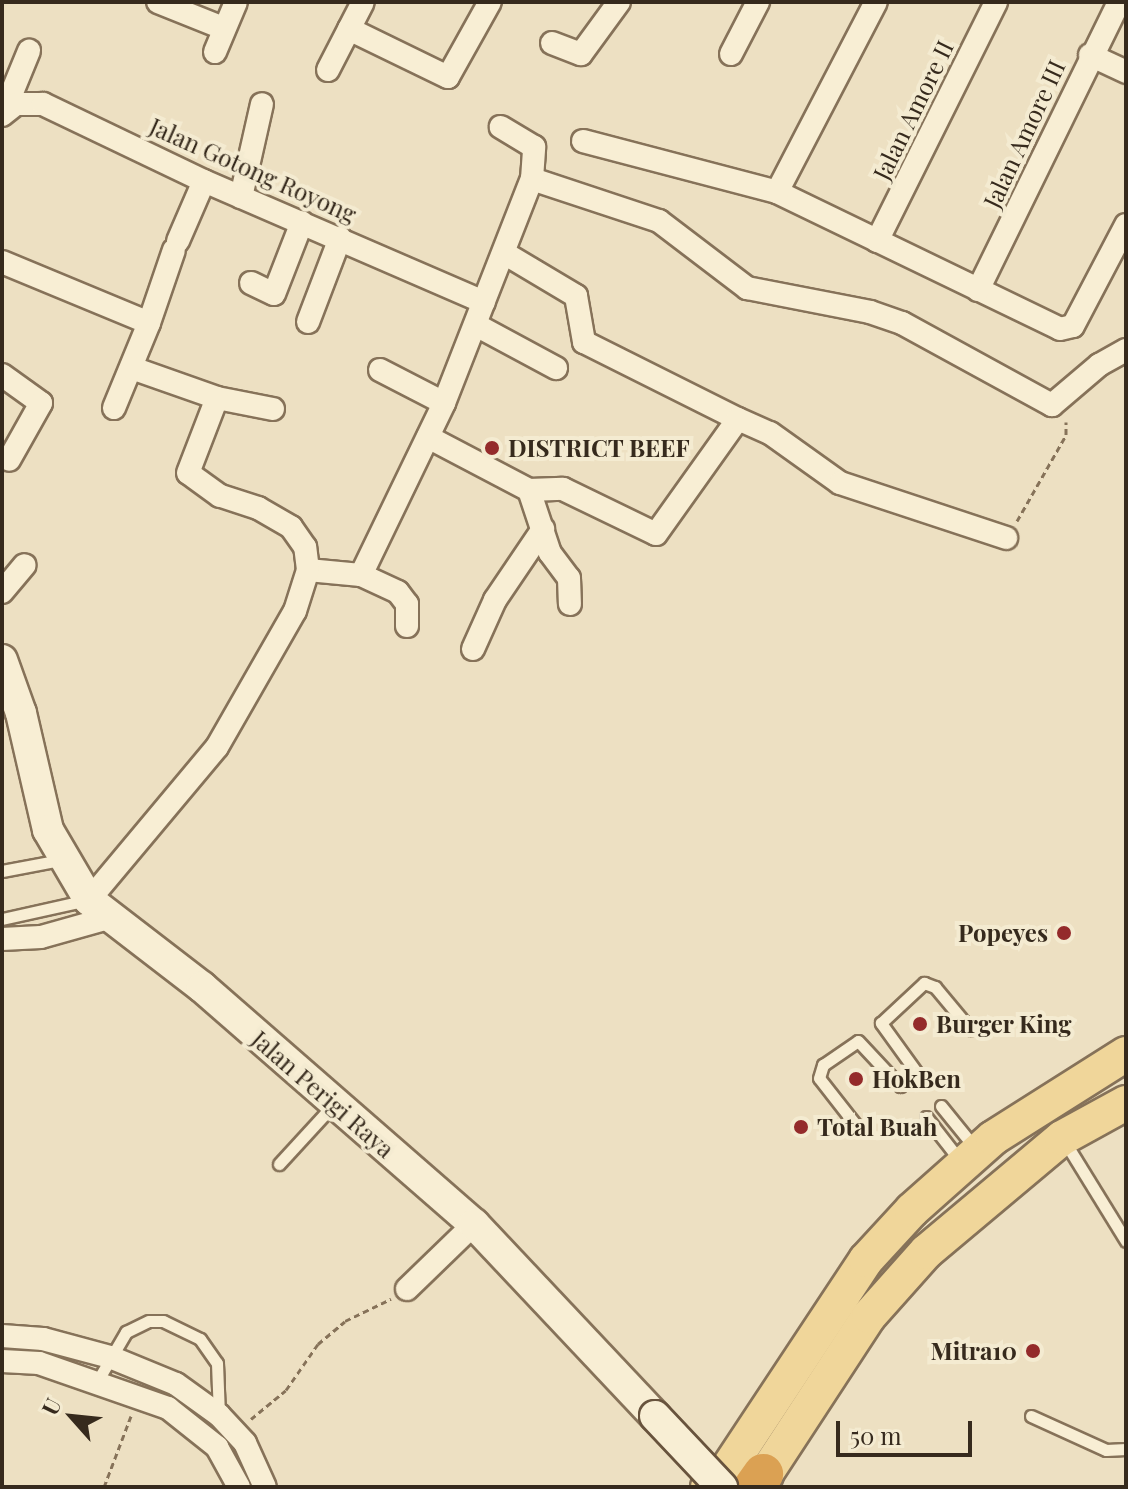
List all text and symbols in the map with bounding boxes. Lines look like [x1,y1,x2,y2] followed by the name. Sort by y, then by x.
[867,35,959,185] street label: Jalan Amore II
[977,55,1071,213] street label: Jalan Amore III
[145,111,361,229] street label: Jalan Gotong Royong
[508,434,690,462] place label: DISTRICT BEEF
[483,439,501,457] marker: DISTRICT BEEF
[958,919,1048,947] place label: Popeyes
[1055,924,1073,942] marker: Popeyes
[936,1010,1072,1038] place label: Burger King
[911,1015,929,1033] marker: Burger King
[246,1024,400,1164] street label: Jalan Perigi Raya
[872,1065,961,1093] place label: HokBen
[847,1070,865,1088] marker: HokBen
[817,1113,937,1141] place label: Total Buah
[792,1118,810,1136] marker: Total Buah
[930,1337,1017,1365] place label: Mitra10
[1024,1342,1042,1360] marker: Mitra10
[32,1377,112,1457] north arrow
[34,1393,67,1420] text: U
[840,1405,976,1455] scale bar
[850,1419,902,1451] text: 50 m

